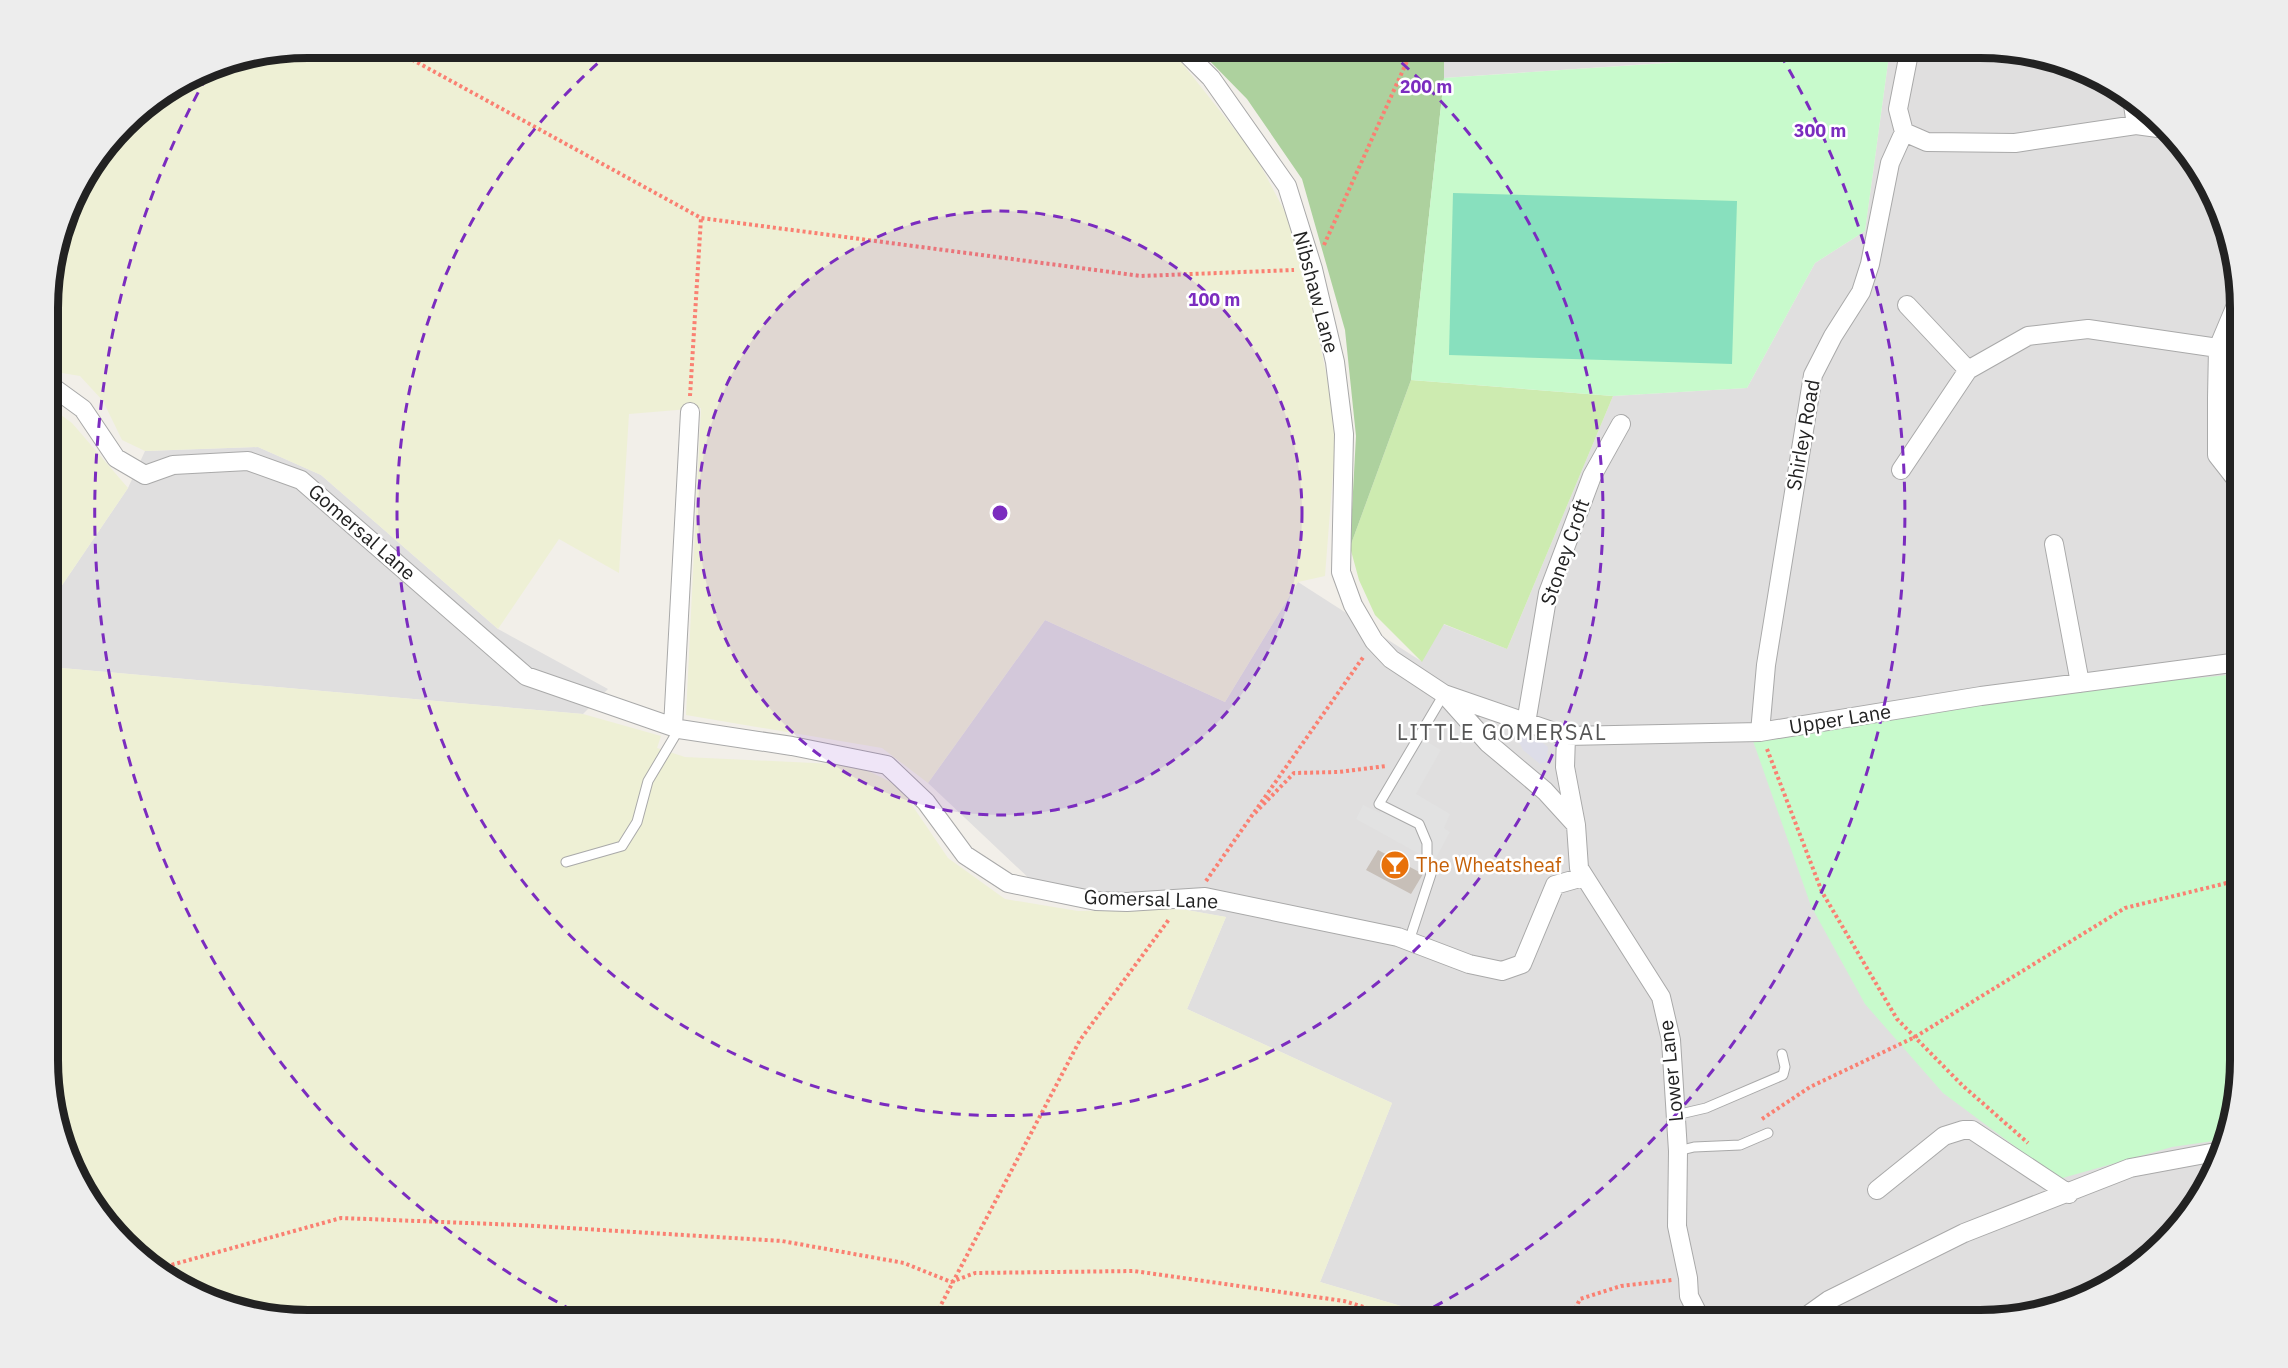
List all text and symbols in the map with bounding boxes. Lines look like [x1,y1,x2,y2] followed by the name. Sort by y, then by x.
[1400,75,1452,98] text: 200 m
[1794,119,1846,142] text: 300 m
[1287,228,1346,356] street label: Nibshaw Lane
[1188,288,1240,311] text: 100 m
[1779,377,1826,493] street label: Shirley Road
[303,477,422,586] street label: Gomersal Lane
[1534,495,1595,609] street label: Stoney Croft
[990,503,1010,523] centre of rings
[1787,697,1893,740] street label: Upper Lane
[1397,717,1607,746] district label: LITTLE GOMERSAL
[1379,849,1411,881] bar icon: The Wheatsheaf
[1416,851,1562,878] place label: The Wheatsheaf
[1083,883,1219,914] street label: Gomersal Lane
[1652,1019,1689,1123] street label: Lower Lane

